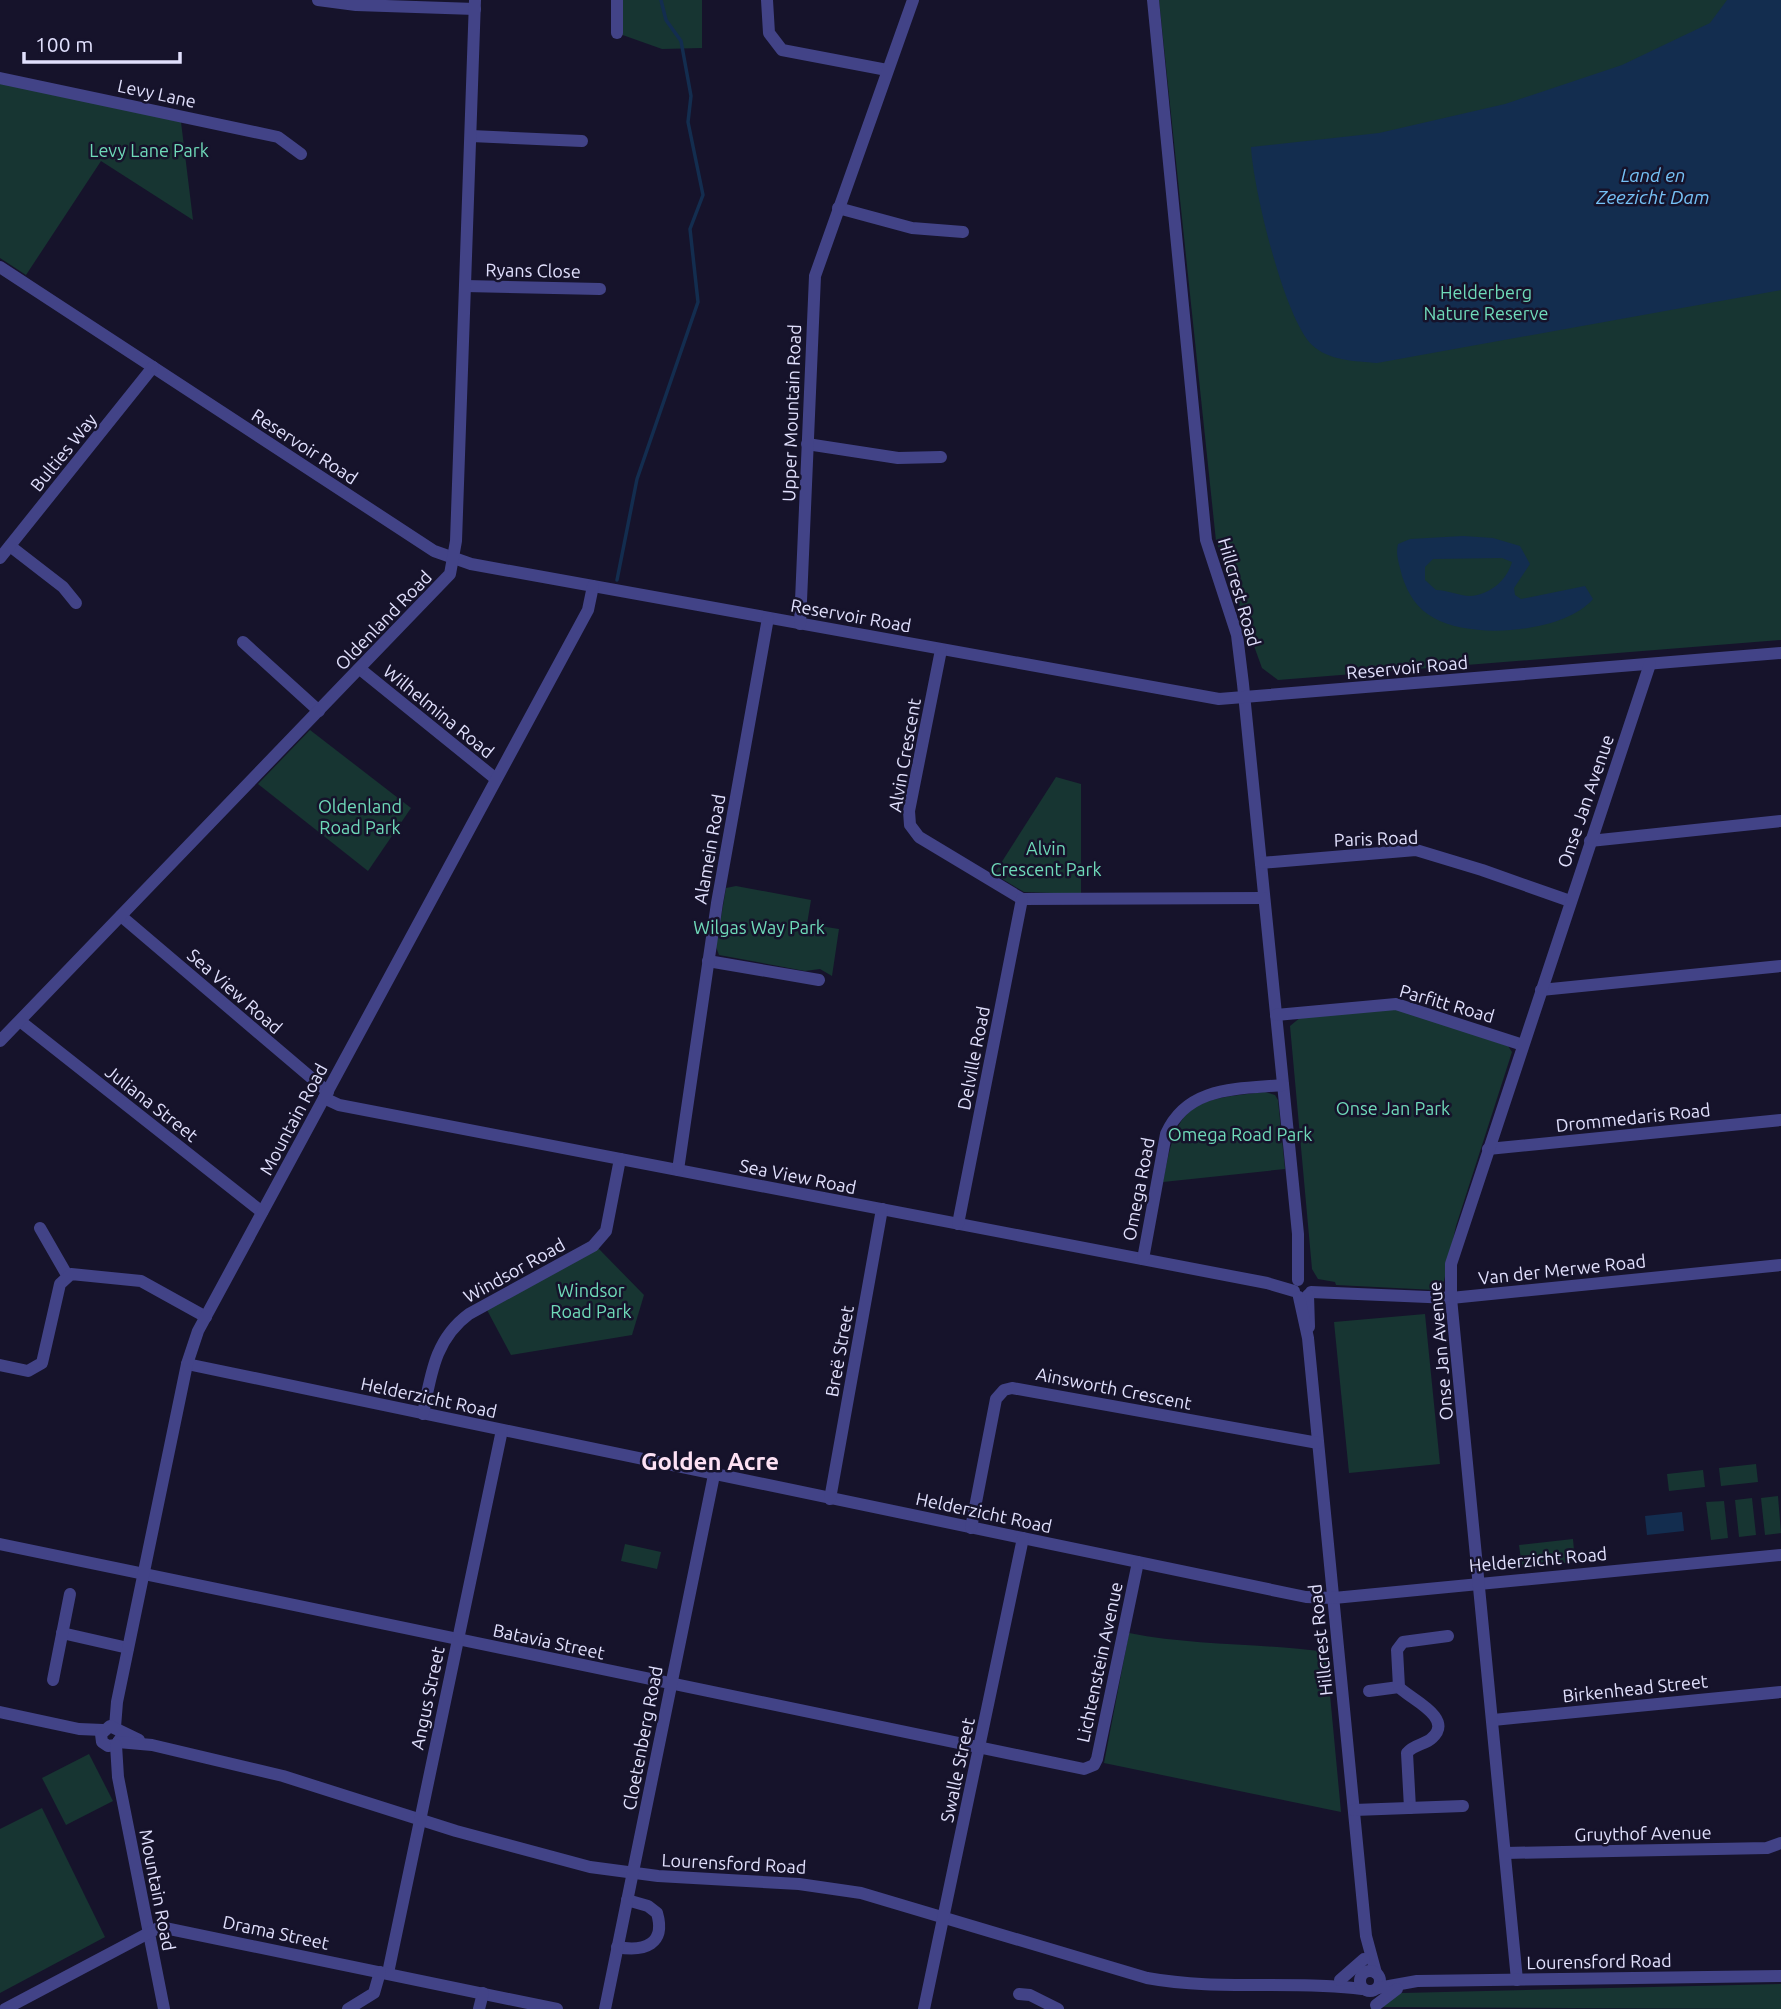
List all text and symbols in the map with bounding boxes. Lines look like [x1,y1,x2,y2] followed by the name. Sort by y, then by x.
[24,21,180,65] scale bar
[35,32,93,56] text: 100 m
[116,75,198,111] street label: Levy Lane
[89,140,209,160] park label: Levy Lane Park
[1595,164,1710,208] water label: Land en Zeezicht Dam
[485,259,581,281] street label: Ryans Close
[1423,282,1549,323] park label: Helderberg Nature Reserve
[778,324,804,502] street label: Upper Mountain Road
[248,404,362,488] street label: Reservoir Road
[26,409,101,495] street label: Bulties Way
[1215,535,1265,649] street label: Hillcrest Road
[331,566,435,674] street label: Oldenland Road
[789,595,913,635] street label: Reservoir Road
[1345,652,1469,682] street label: Reservoir Road
[380,660,498,762] street label: Wilhelmina Road
[884,697,924,813] street label: Alvin Crescent
[1553,732,1617,870] street label: Onse Jan Avenue
[689,792,729,906] street label: Alamein Road
[318,796,402,837] park label: Oldenland Road Park
[1333,827,1419,849] street label: Paris Road
[990,838,1102,879] park label: Alvin Crescent Park
[693,917,825,937] park label: Wilgas Way Park
[184,945,286,1037] street label: Sea View Road
[1397,980,1497,1026] street label: Parfitt Road
[953,1004,993,1112] street label: Delville Road
[255,1060,331,1178] street label: Mountain Road
[102,1061,202,1145] street label: Juliana Street
[1336,1098,1450,1118] park label: Onse Jan Park
[1555,1099,1711,1135] street label: Drommedaris Road
[1168,1124,1312,1144] park label: Omega Road Park
[1118,1136,1158,1242] street label: Omega Road
[738,1155,858,1197] street label: Sea View Road
[460,1234,568,1306] street label: Windsor Road
[1477,1250,1647,1288] street label: Van der Merwe Road
[550,1280,632,1321] park label: Windsor Road Park
[1424,1281,1456,1421] street label: Onse Jan Avenue
[821,1304,857,1398] street label: Breë Street
[1034,1363,1194,1413] street label: Ainsworth Crescent
[359,1373,499,1421] street label: Helderzicht Road
[641,1448,779,1475] district label: Golden Acre
[914,1488,1054,1536] street label: Helderzicht Road
[1468,1543,1608,1575] street label: Helderzicht Road
[1072,1580,1126,1744] street label: Lichtenstein Avenue
[1304,1583,1336,1697] street label: Hillcrest Road
[491,1619,607,1663] street label: Batavia Street
[406,1645,448,1751] street label: Angus Street
[618,1664,666,1812] street label: Cloetenberg Road
[1561,1670,1709,1706] street label: Birkenhead Street
[936,1716,978,1824] street label: Swalle Street
[1574,1822,1712,1844] street label: Gruythof Avenue
[136,1828,180,1952] street label: Mountain Road
[661,1849,807,1877] street label: Lourensford Road
[221,1911,331,1953] street label: Drama Street
[1526,1950,1672,1972] street label: Lourensford Road

